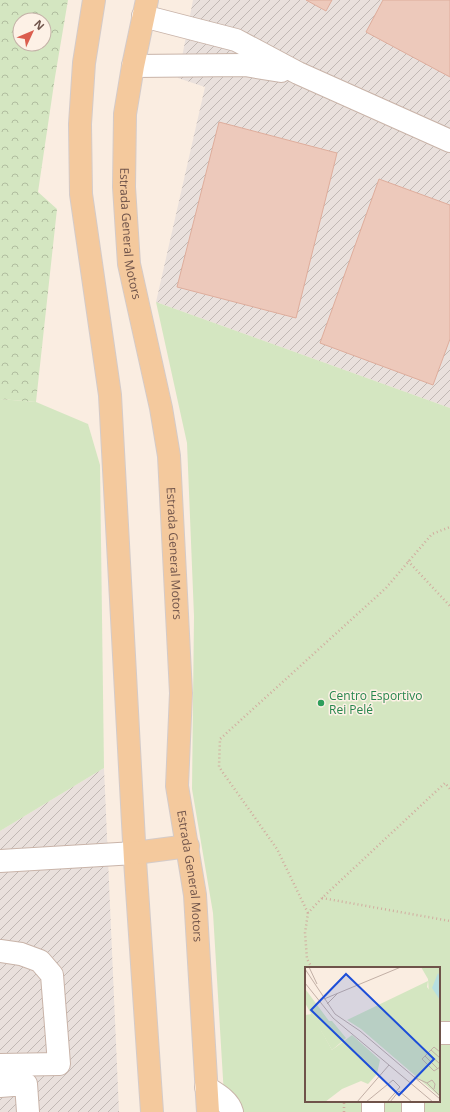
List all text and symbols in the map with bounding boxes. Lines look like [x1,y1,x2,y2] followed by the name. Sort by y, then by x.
[12,12,52,52] north arrow
[31,16,48,33] text: N
[116,167,146,301] street label: Estrada General Motors
[163,487,186,620] street label: Estrada General Motors
[329,687,423,718] place label: Centro Esportivo Rei Pelé
[316,698,326,708] marker: Centro Esportivo Rei Pelé
[173,809,207,943] street label: Estrada General Motors
[305,967,440,1102] inset map

